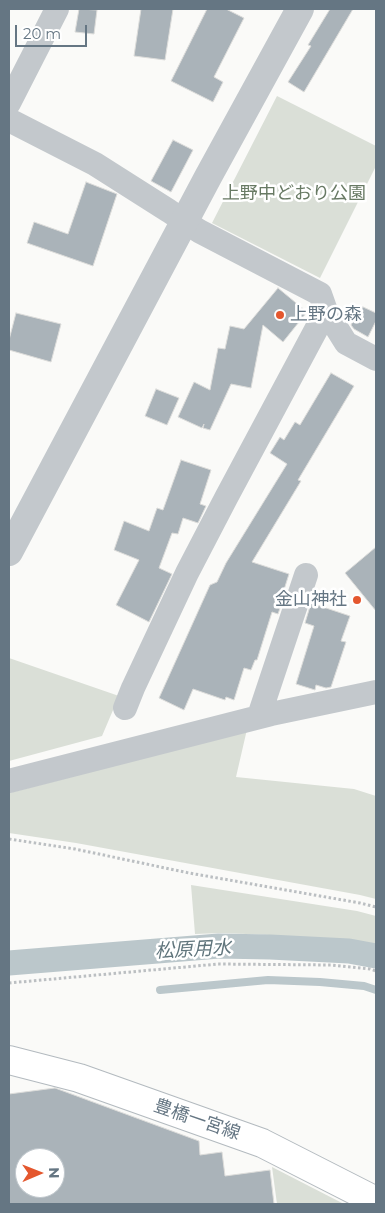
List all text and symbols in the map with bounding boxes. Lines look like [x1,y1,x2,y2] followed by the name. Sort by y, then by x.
[18,15,90,47] scale bar
[23,24,61,43] text: 20 m
[222,183,366,205] park label: 上野中どおり公園
[290,304,362,326] place label: 上野の森
[274,309,286,321] marker: 上野の森
[275,589,347,611] place label: 金山神社
[351,594,363,606] marker: 金山神社
[154,937,232,963] water label: 松原用水
[151,1095,243,1145] street label: 豊橋一宮線
[15,1148,65,1198] north arrow
[45,1167,63,1179] text: N

